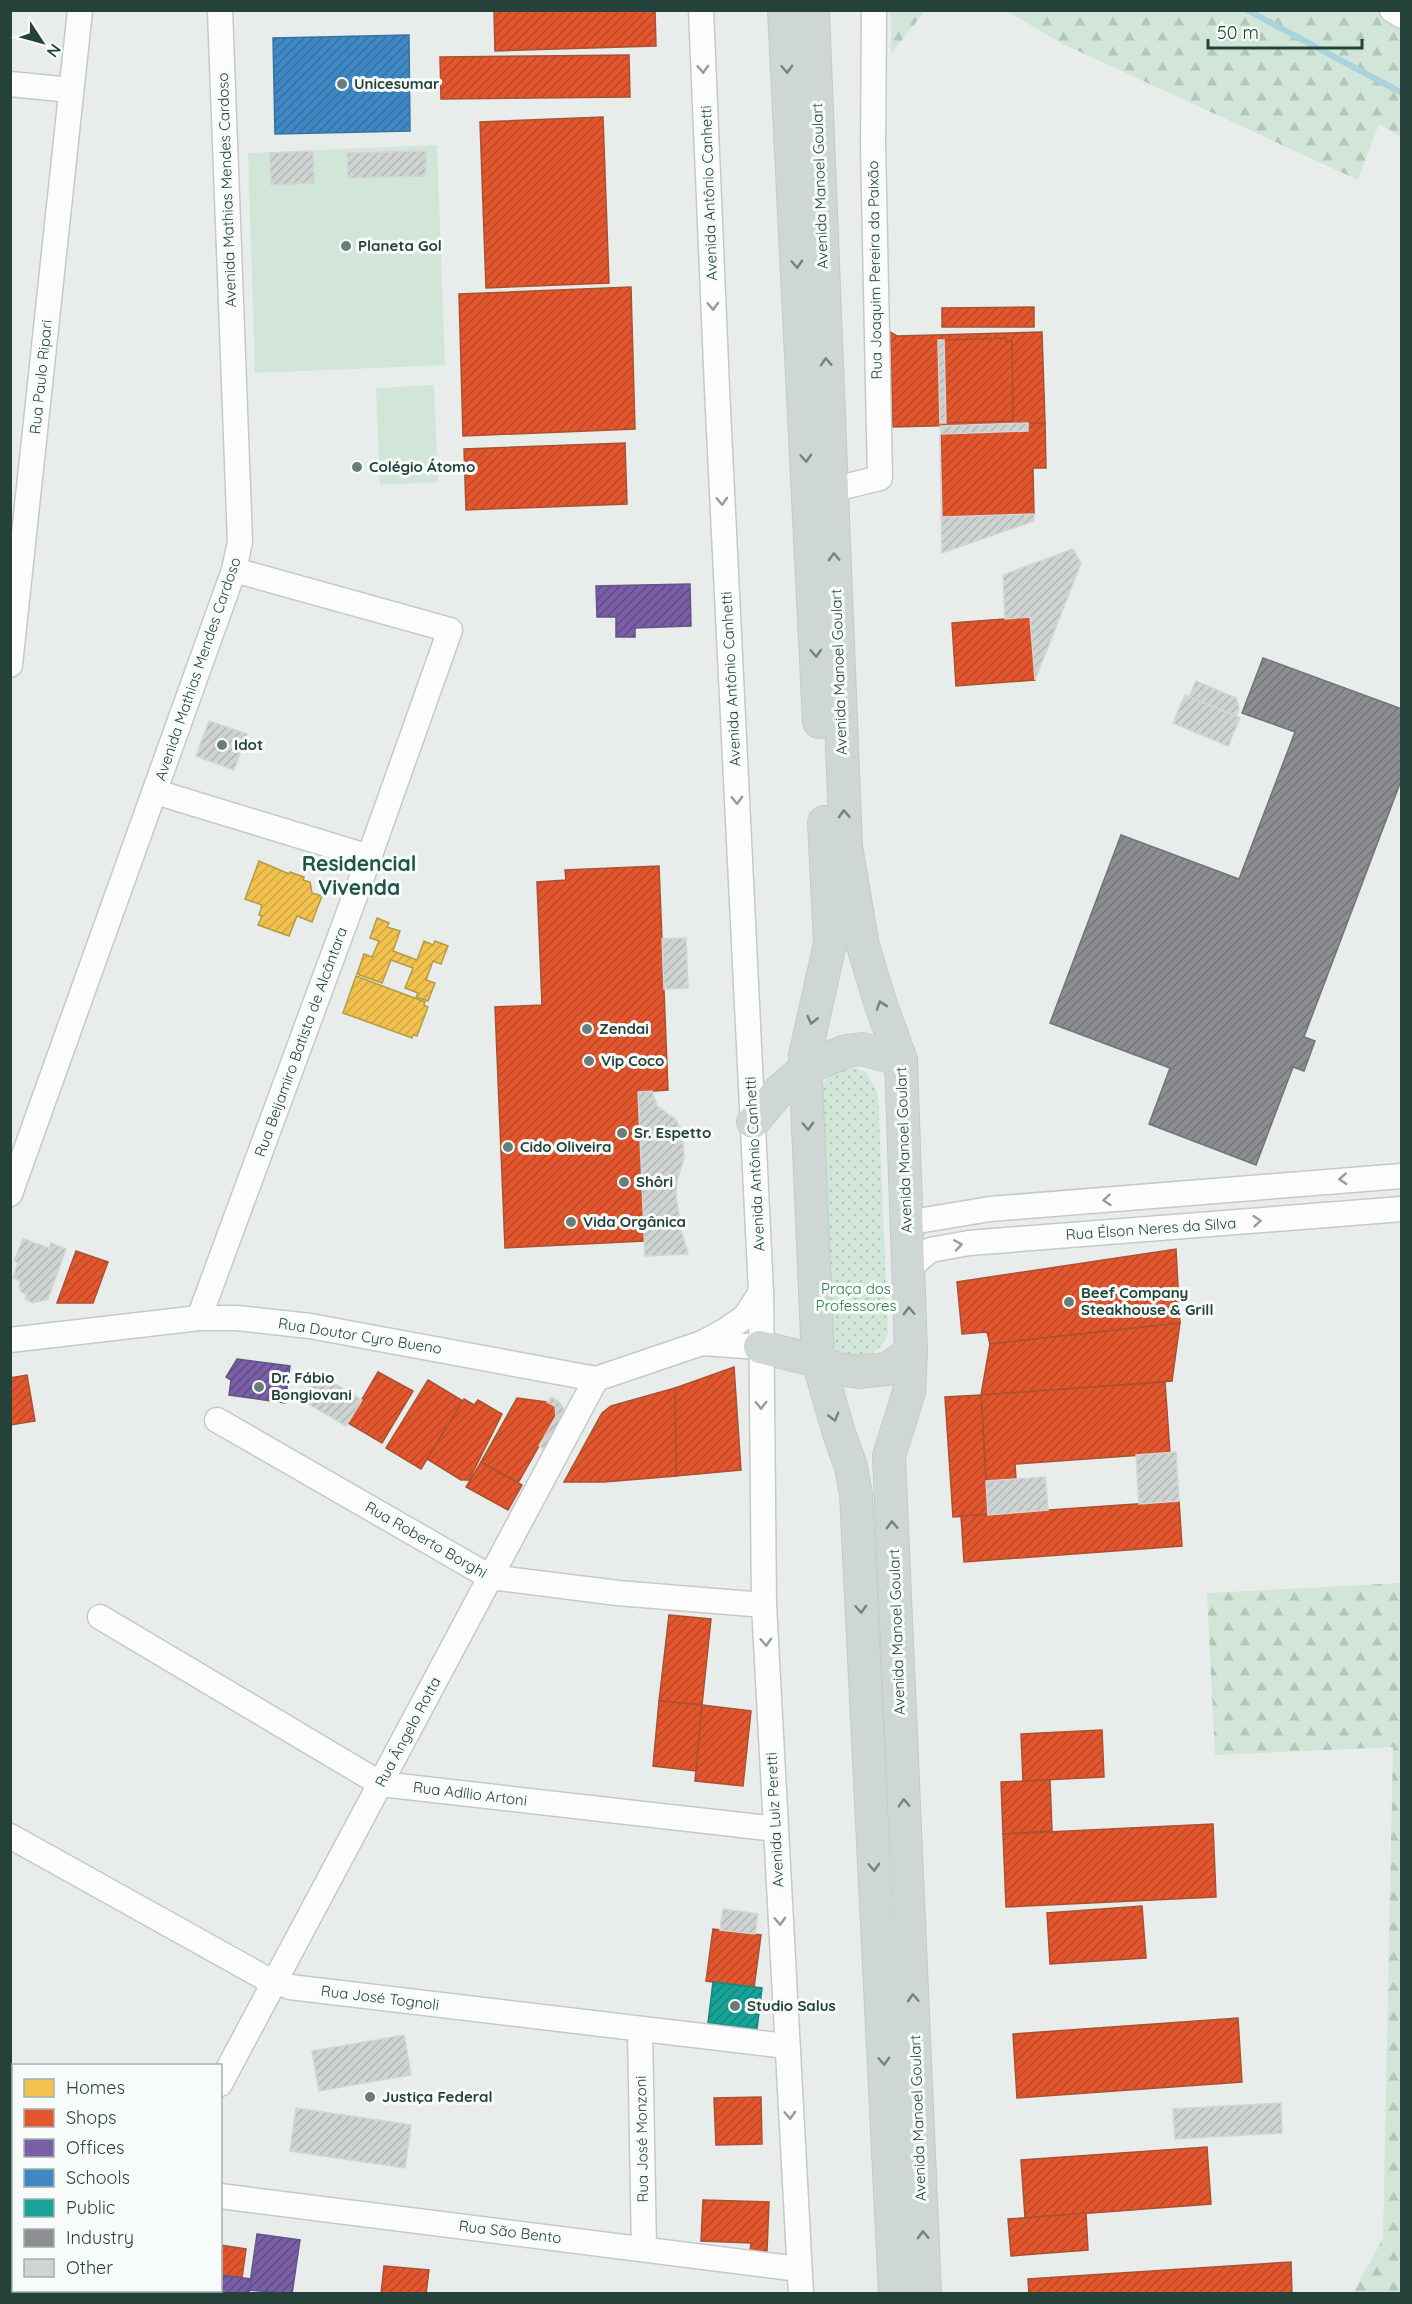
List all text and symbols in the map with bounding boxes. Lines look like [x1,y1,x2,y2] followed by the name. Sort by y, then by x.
[12,12,72,72] north arrow
[1208,12,1362,50] scale bar
[1217,21,1259,44] text: 50 m
[43,40,66,61] text: N
[697,64,710,73] one-way arrow
[780,64,793,73] one-way arrow
[213,72,240,308] street label: Avenida Mathias Mendes Cardoso
[354,74,440,93] place label: Unicesumar
[335,77,349,91] marker: Unicesumar
[807,103,832,270] street label: Avenida Manoel Goulart
[696,105,721,281] street label: Avenida Antônio Canhetti
[863,160,886,380] street label: Rua Joaquim Pereira da Paixão
[358,236,442,255] place label: Planeta Gol
[339,239,353,253] marker: Planeta Gol
[790,259,803,268] one-way arrow
[707,301,720,310] one-way arrow
[25,319,56,435] street label: Rua Paulo Ripari
[820,357,832,366] one-way arrow
[800,454,813,463] one-way arrow
[369,457,475,476] place label: Colégio Átomo
[350,460,364,474] marker: Colégio Átomo
[716,496,729,505] one-way arrow
[828,552,841,561] one-way arrow
[150,555,245,783] street label: Avenida Mathias Mendes Cardoso
[826,589,851,756] street label: Avenida Manoel Goulart
[716,591,745,767] street label: Avenida Antônio Canhetti
[809,649,822,658] one-way arrow
[234,735,263,754] place label: Idot
[215,738,229,752] marker: Idot
[730,796,743,805] one-way arrow
[838,810,851,819] one-way arrow
[302,850,416,900] district label: Residencial Vivenda
[250,924,351,1159] street label: Rua Beijamiro Batista de Alcântara
[876,1000,889,1011] one-way arrow
[807,1015,820,1025] one-way arrow
[599,1019,649,1038] place label: Zendai
[580,1022,594,1036] marker: Zendai
[601,1051,664,1070] place label: Vip Coco
[582,1054,596,1068] marker: Vip Coco
[891,1067,916,1234] street label: Avenida Manoel Goulart
[740,1076,769,1252] street label: Avenida Antônio Canhetti
[802,1122,815,1131] one-way arrow
[634,1123,711,1142] place label: Sr. Espetto
[615,1126,629,1140] marker: Sr. Espetto
[520,1137,611,1156] place label: Cido Oliveira
[501,1140,515,1154] marker: Cido Oliveira
[636,1172,673,1191] place label: Shôri
[1339,1172,1348,1185] one-way arrow
[617,1175,631,1189] marker: Shôri
[1102,1193,1112,1206] one-way arrow
[583,1212,686,1231] place label: Vida Orgânica
[1065,1213,1237,1244] street label: Rua Élson Neres da Silva
[564,1215,578,1229] marker: Vida Orgânica
[1253,1215,1262,1228] one-way arrow
[953,1239,963,1252] one-way arrow
[816,1279,896,1315] park label: Praça dos Professores
[1081,1283,1213,1319] place label: Beef Company Steakhouse & Grill
[1062,1295,1076,1309] marker: Beef Company Steakhouse & Grill
[903,1306,916,1315] one-way arrow
[277,1313,443,1358] street label: Rua Doutor Cyro Bueno
[271,1368,352,1404] place label: Dr. Fábio Bongiovani
[252,1380,266,1394] marker: Dr. Fábio Bongiovani
[755,1401,767,1410] one-way arrow
[827,1412,839,1422] one-way arrow
[362,1497,491,1582] street label: Rua Roberto Borghi
[886,1520,899,1529] one-way arrow
[884,1549,909,1716] street label: Avenida Manoel Goulart
[855,1605,868,1614] one-way arrow
[759,1638,772,1647] one-way arrow
[370,1673,445,1790] street label: Rua Ângelo Rotta
[761,1752,788,1888] street label: Avenida Luiz Peretti
[412,1777,528,1810] street label: Rua Adílio Artoni
[898,1799,911,1808] one-way arrow
[868,1862,881,1871] one-way arrow
[774,1916,787,1925] one-way arrow
[320,1981,440,2014] street label: Rua José Tognoli
[906,1994,919,2003] one-way arrow
[747,1996,836,2015] place label: Studio Salus
[728,1999,742,2013] marker: Studio Salus
[905,2035,930,2202] street label: Avenida Manoel Goulart
[877,2057,890,2066] one-way arrow
[12,2064,222,2292] legend
[631,2075,652,2203] street label: Rua José Monzoni
[66,2076,125,2099] text: Homes
[382,2087,493,2106] place label: Justiça Federal
[363,2090,377,2104] marker: Justiça Federal
[66,2106,117,2129] text: Shops
[783,2111,796,2120] one-way arrow
[66,2136,125,2159] text: Offices
[66,2166,130,2189] text: Schools
[66,2196,115,2219] text: Public
[458,2216,562,2247] street label: Rua São Bento
[66,2226,134,2249] text: Industry
[916,2231,929,2240] one-way arrow
[66,2256,113,2279] text: Other

